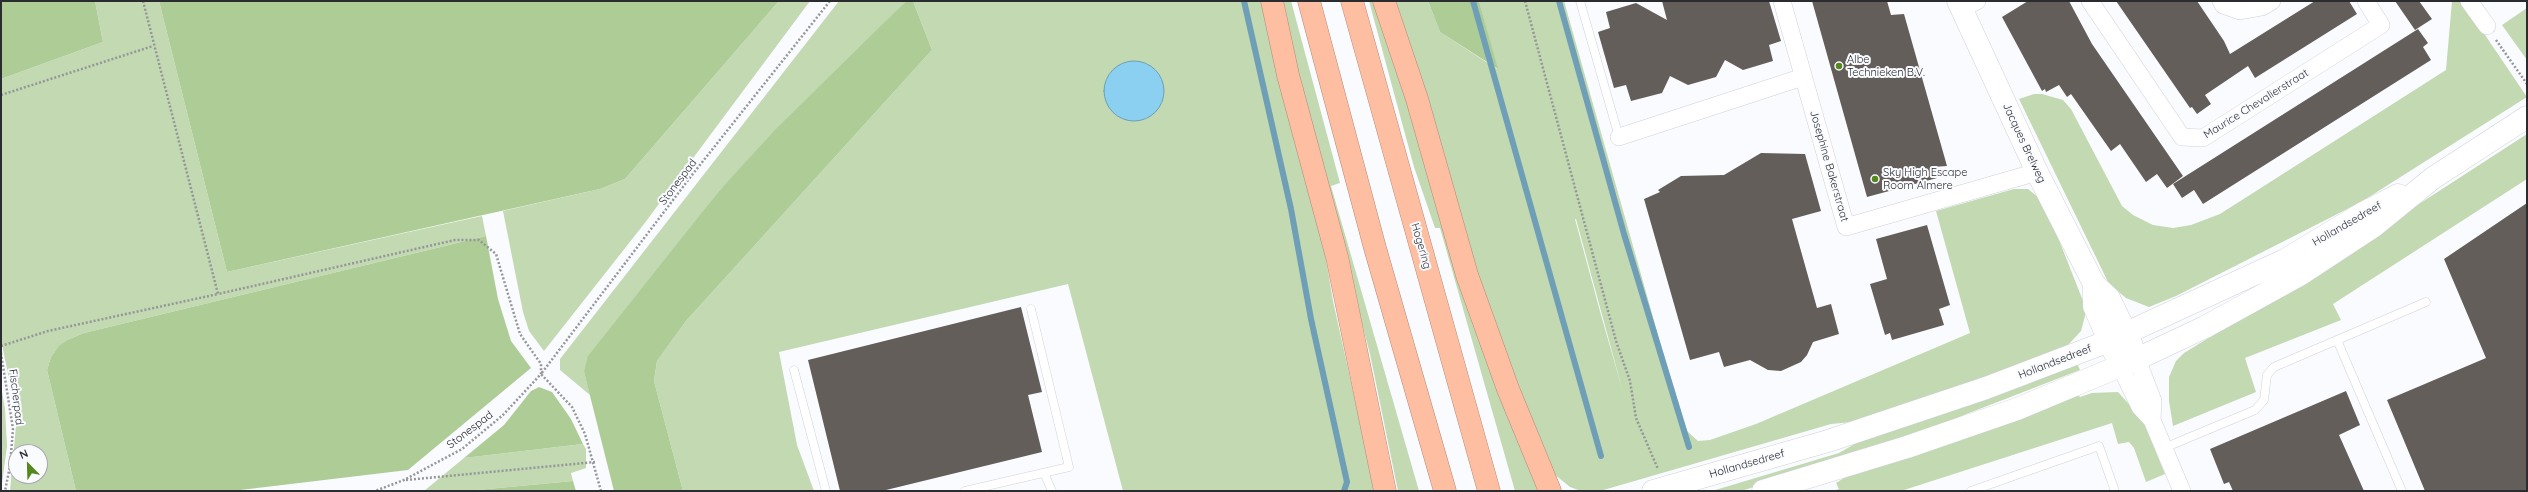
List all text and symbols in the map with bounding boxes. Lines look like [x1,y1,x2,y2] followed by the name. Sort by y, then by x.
[1847,53,1925,79] place label: Albe Technieken B.V.
[1834,61,1844,71] marker: Albe Technieken B.V.
[2201,66,2311,142] street label: Maurice Chevalierstraat
[2000,101,2048,185] street label: Jacques Brelweg
[1807,109,1851,223] street label: Josephine Bakerstraat
[656,156,700,208] street label: Stonespad
[1883,166,1967,192] place label: Sky High Escape Room Almere
[1870,174,1880,184] marker: Sky High Escape Room Almere
[2310,199,2384,249] street label: Hollandsedreef
[1408,221,1434,271] street label: Hogering
[2016,342,2094,382] street label: Hollandsedreef
[6,368,26,426] street label: Fischerpad
[444,408,496,452] street label: Stonespad
[8,444,48,484] north arrow
[17,446,30,462] text: N
[1708,447,1786,481] street label: Hollandsedreef

